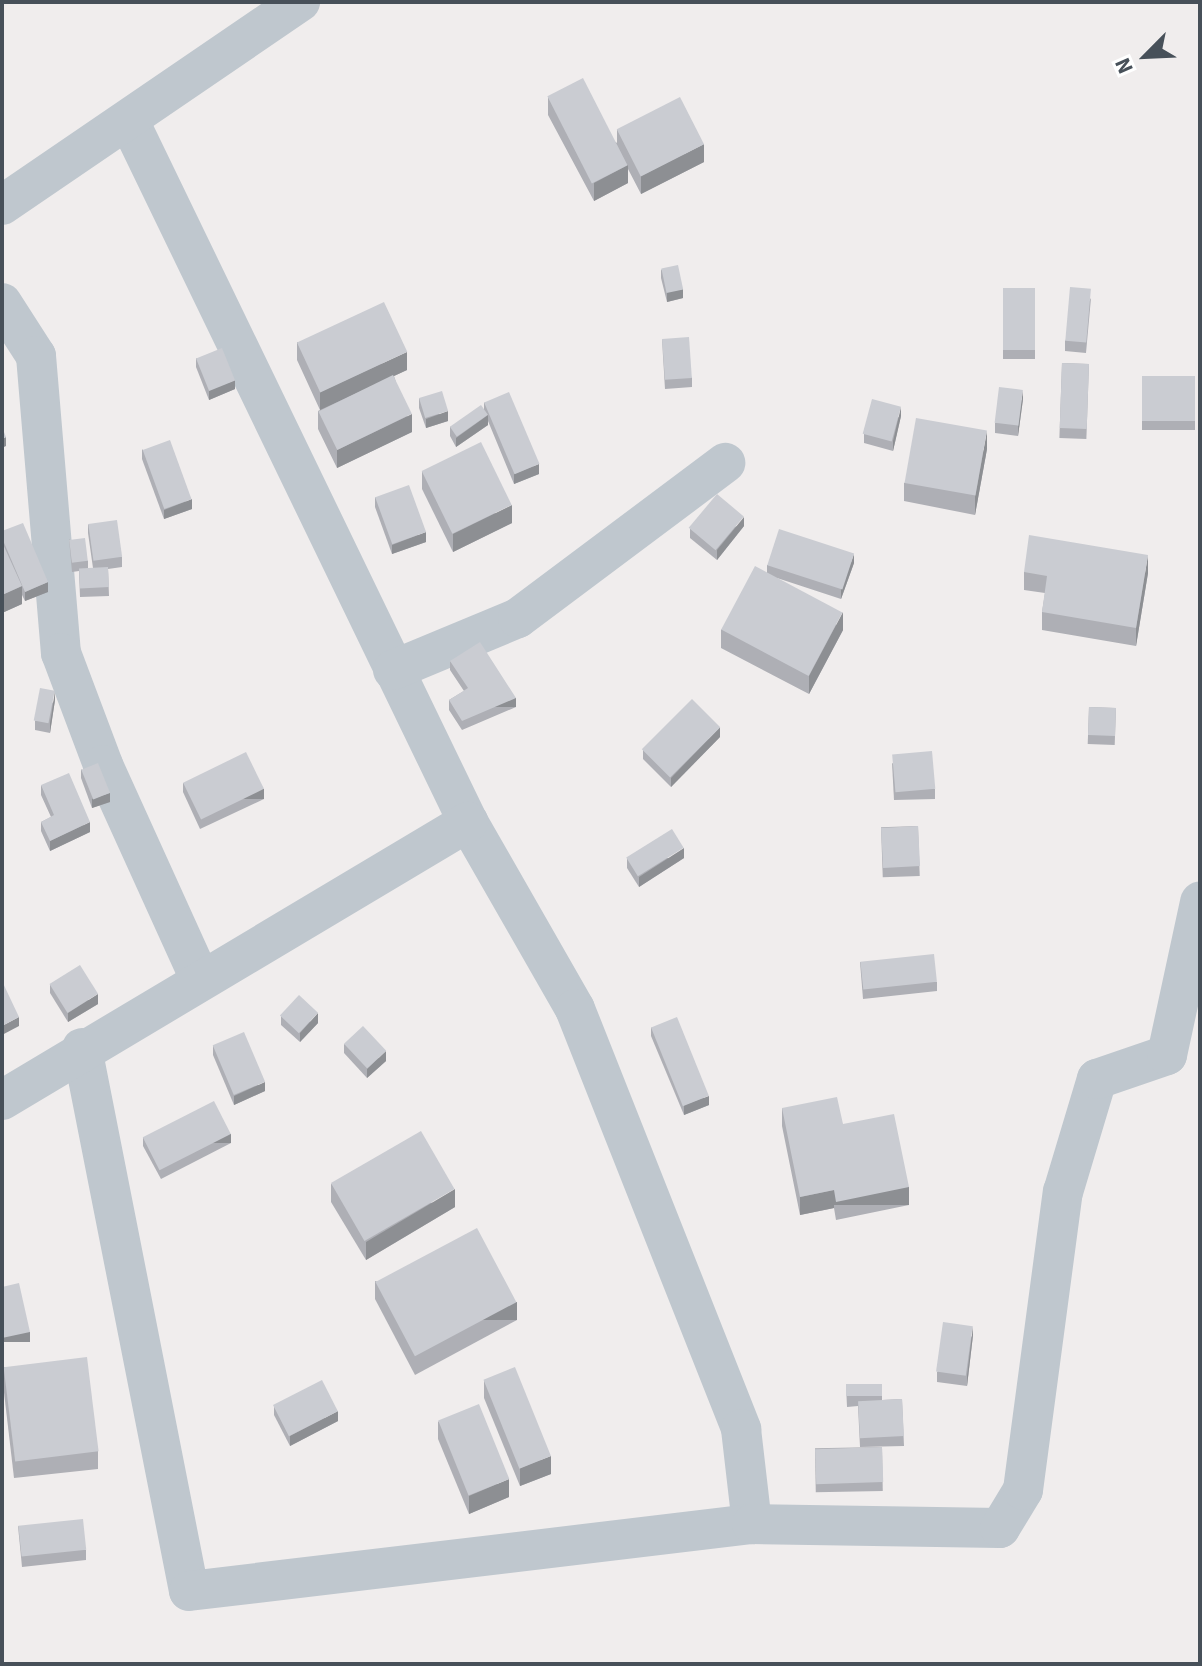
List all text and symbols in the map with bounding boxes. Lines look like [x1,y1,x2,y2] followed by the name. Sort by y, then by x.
[1106,16,1186,96] north arrow
[1106,53,1142,79] text: N

